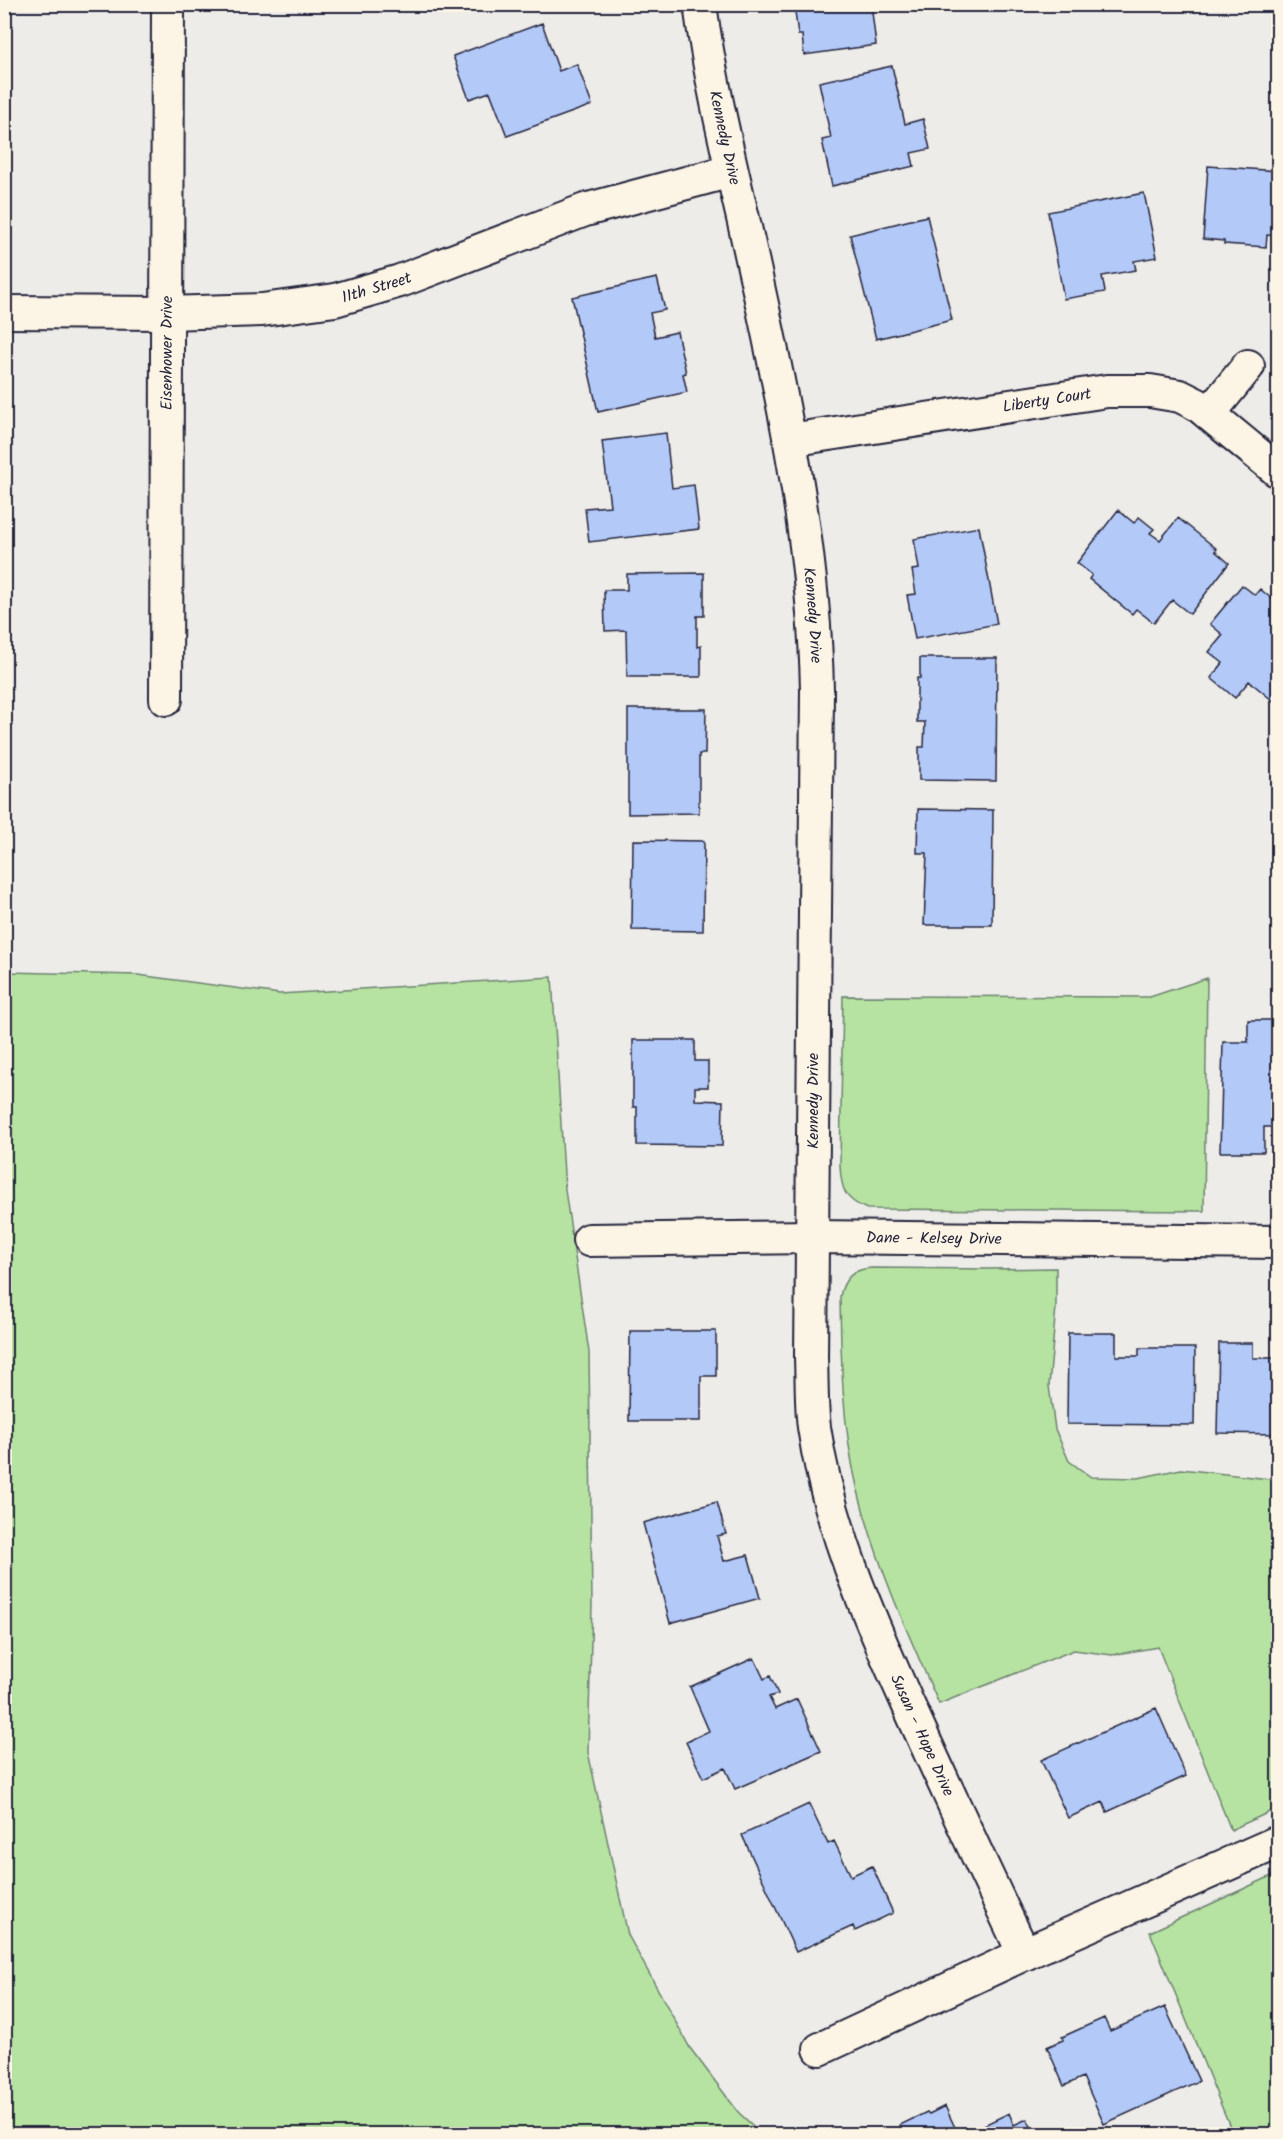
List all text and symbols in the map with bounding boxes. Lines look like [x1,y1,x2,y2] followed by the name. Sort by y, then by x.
[702,88,747,187] street label: Kennedy Drive
[339,265,416,310] street label: 11th Street
[154,296,180,410] street label: Eisenhower Drive
[1001,381,1094,419] street label: Liberty Court
[796,566,829,664] street label: Kennedy Drive
[801,1053,826,1149] street label: Kennedy Drive
[866,1225,1002,1252] street label: Dane - Kelsey Drive
[884,1670,961,1800] street label: Susan - Hope Drive

